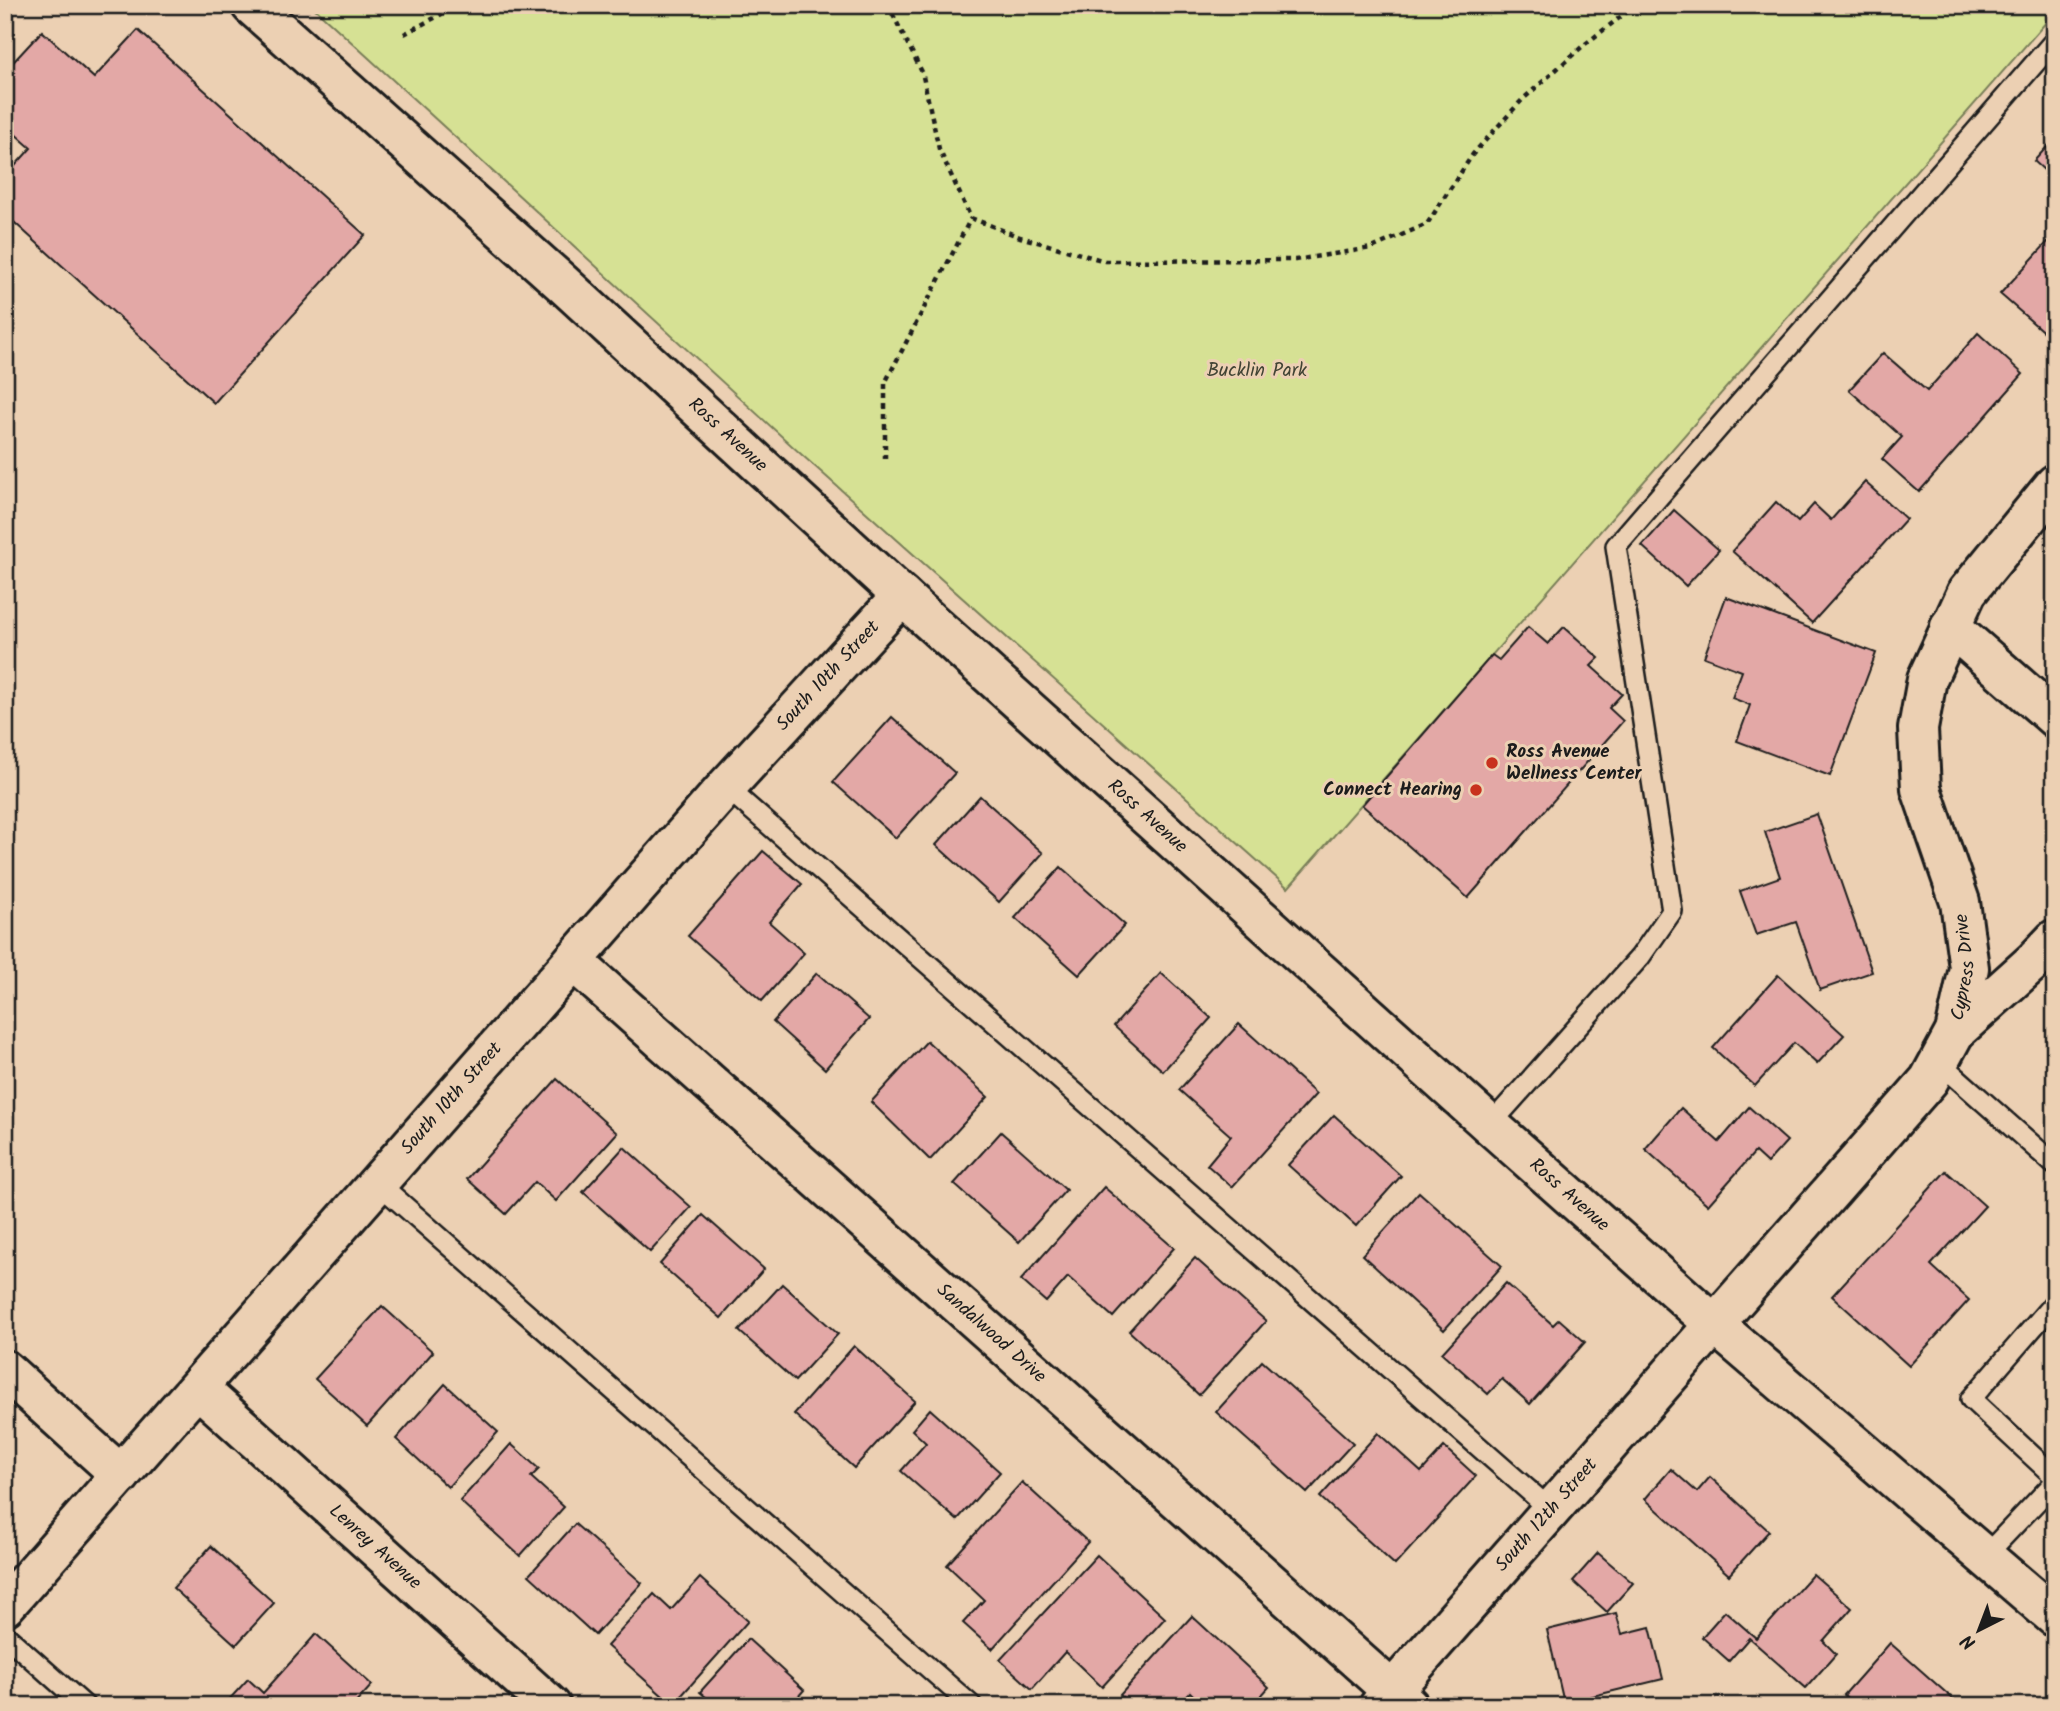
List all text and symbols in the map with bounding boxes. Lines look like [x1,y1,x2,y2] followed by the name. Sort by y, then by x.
[1207,356,1307,386] park label: Bucklin Park
[681,391,775,480] street label: Ross Avenue
[769,613,888,738] street label: South 10th Street
[1506,737,1643,789] place label: Ross Avenue Wellness Center
[1484,755,1500,771] marker: Ross Avenue Wellness Center
[1100,772,1194,861] street label: Ross Avenue
[1323,775,1462,805] place label: Connect Hearing
[1468,782,1484,798] marker: Connect Hearing
[1943,912,1984,1023] street label: Cypress Drive
[394,1035,510,1162] street label: South 10th Street
[1522,1151,1617,1240] street label: Ross Avenue
[929,1276,1053,1391] street label: Sandalwood Drive
[1488,1451,1606,1579] street label: South 12th Street
[322,1497,428,1598] street label: Lenrey Avenue
[1944,1596,2014,1666] north arrow
[1954,1626,1983,1656] text: N

